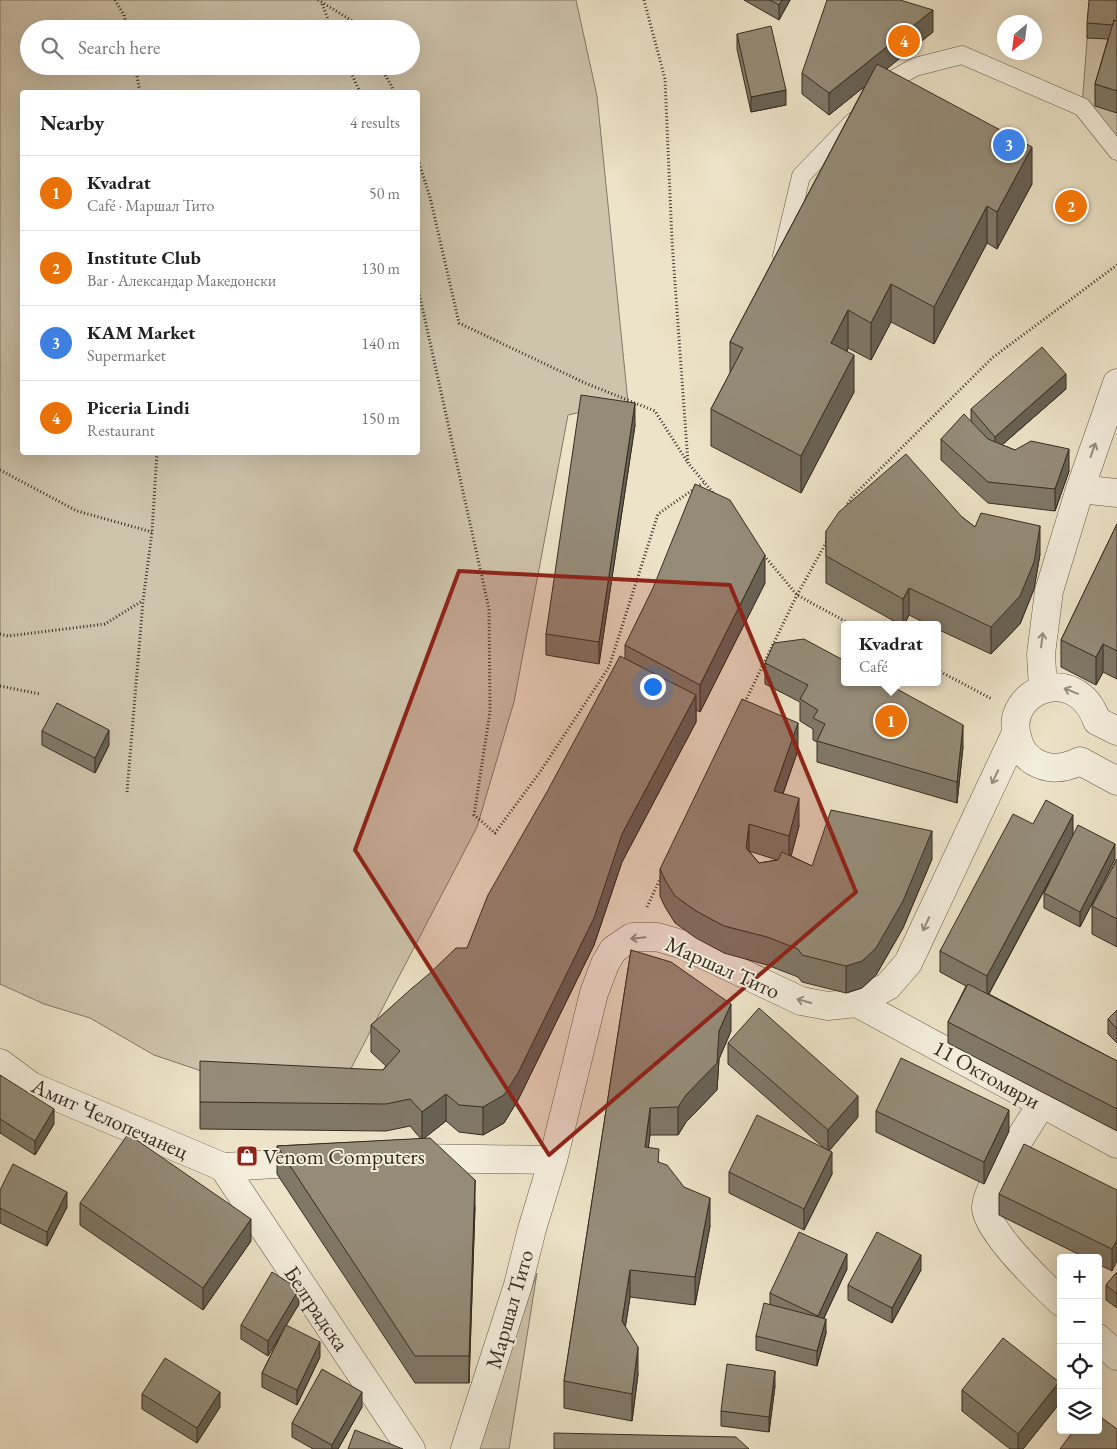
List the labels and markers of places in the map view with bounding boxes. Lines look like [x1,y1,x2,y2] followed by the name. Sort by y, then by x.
[888,22,920,60] pin: 4
[993,126,1025,164] pin: 3
[1055,187,1087,225] pin: 2
[875,702,907,740] pin: 1
[263,1142,425,1171] place label: Venom Computers
[235,1144,259,1168] shop icon: Venom Computers

